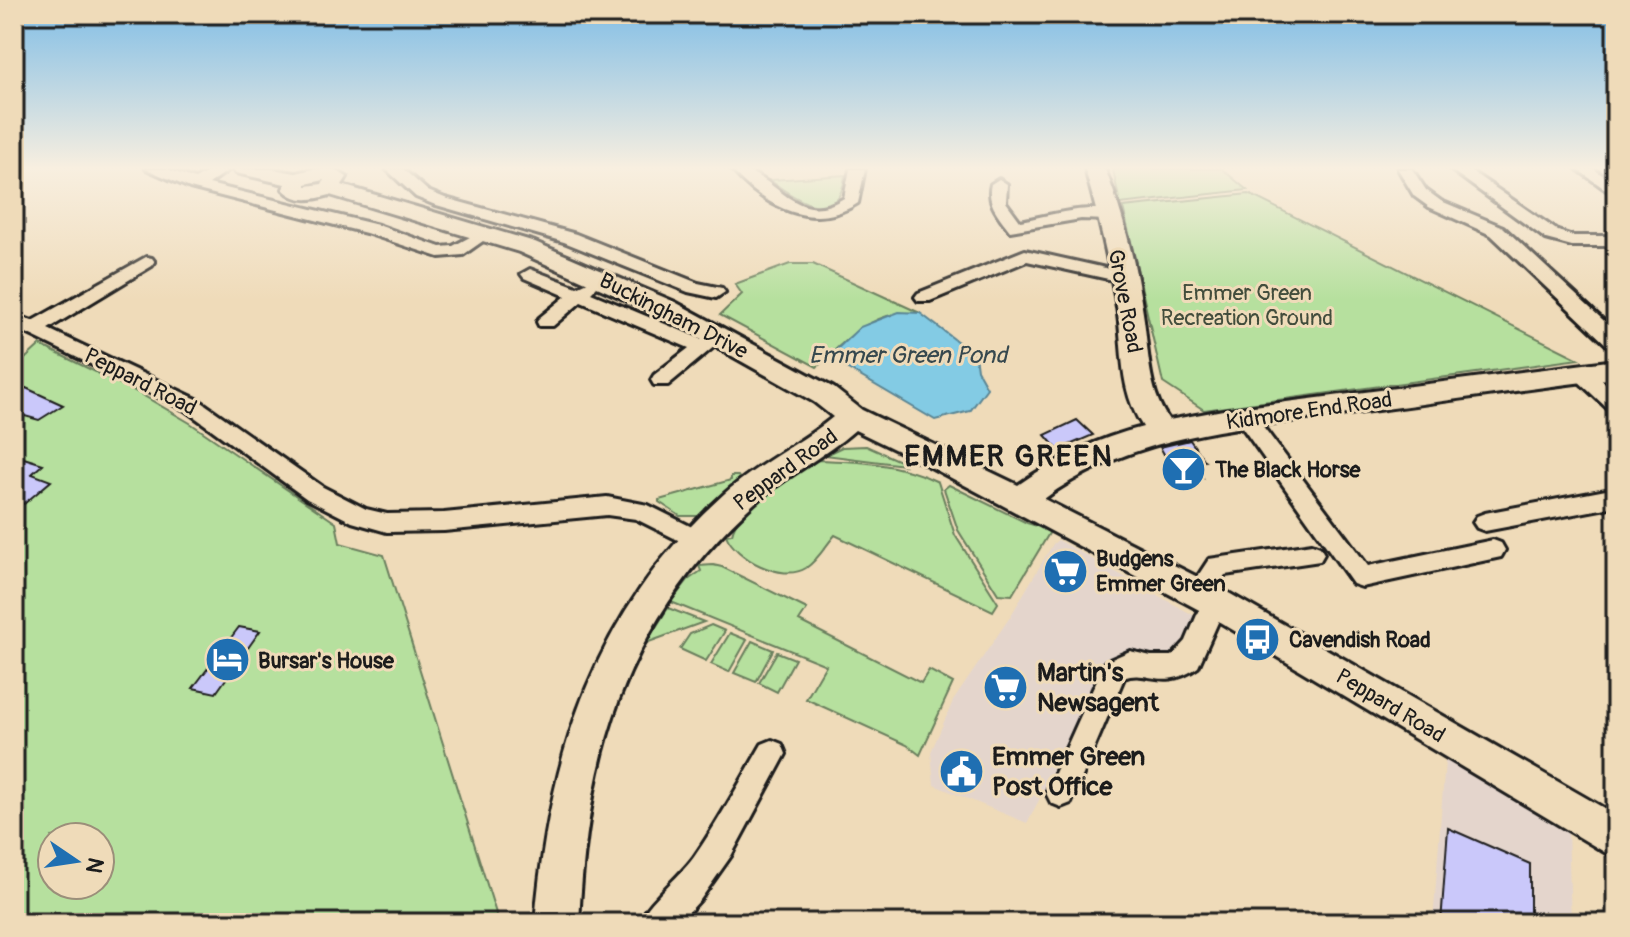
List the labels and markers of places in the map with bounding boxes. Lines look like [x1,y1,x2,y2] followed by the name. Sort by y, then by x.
[1160,445,1208,493] bar icon: The Black Horse
[1214,456,1362,484] place label: The Black Horse
[1096,545,1226,598] place label: Budgens Emmer Green
[1041,547,1089,595] supermarket icon: Budgens Emmer Green
[1234,615,1282,663] bus stop icon: Cavendish Road
[1289,626,1431,654] place label: Cavendish Road
[203,636,251,684] hotel icon: Bursar's House
[258,647,395,675] place label: Bursar's House
[1037,657,1159,719] place label: Martin's Newsagent
[982,663,1030,711] supermarket icon: Martin's Newsagent
[992,741,1146,803] place label: Emmer Green Post Office
[937,747,985,795] public building icon: Emmer Green Post Office

